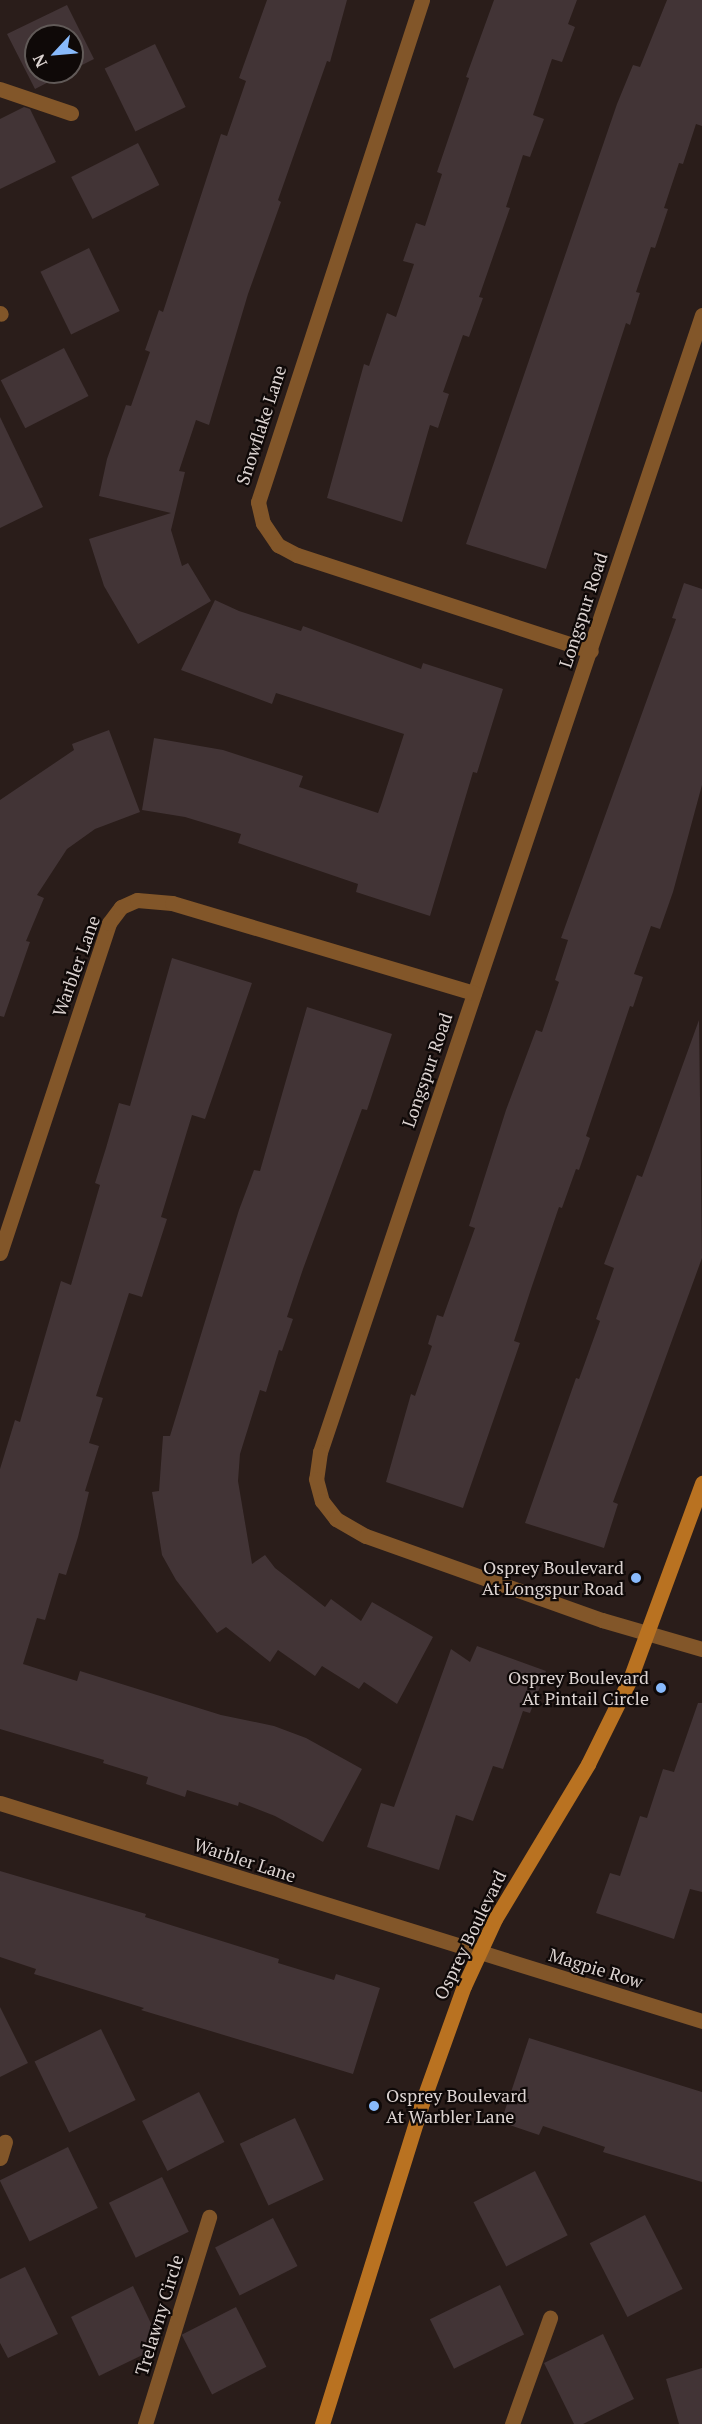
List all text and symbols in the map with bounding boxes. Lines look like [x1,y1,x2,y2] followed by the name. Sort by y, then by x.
[24,24,84,84] north arrow
[27,51,52,71] text: N
[231,362,291,488] street label: Snowflake Lane
[554,550,612,670] street label: Longspur Road
[48,913,104,1019] street label: Warbler Lane
[397,1010,457,1130] street label: Longspur Road
[482,1557,624,1600] place label: Osprey Boulevard At Longspur Road
[629,1571,643,1585] marker: Osprey Boulevard At Longspur Road
[508,1667,649,1710] place label: Osprey Boulevard At Pintail Circle
[654,1681,668,1695] marker: Osprey Boulevard At Pintail Circle
[191,1833,299,1887] street label: Warbler Lane
[429,1867,511,2003] street label: Osprey Boulevard
[546,1943,646,1993] street label: Magpie Row
[386,2085,527,2128] place label: Osprey Boulevard At Warbler Lane
[367,2099,381,2113] marker: Osprey Boulevard At Warbler Lane
[130,2252,188,2378] street label: Trelawny Circle

